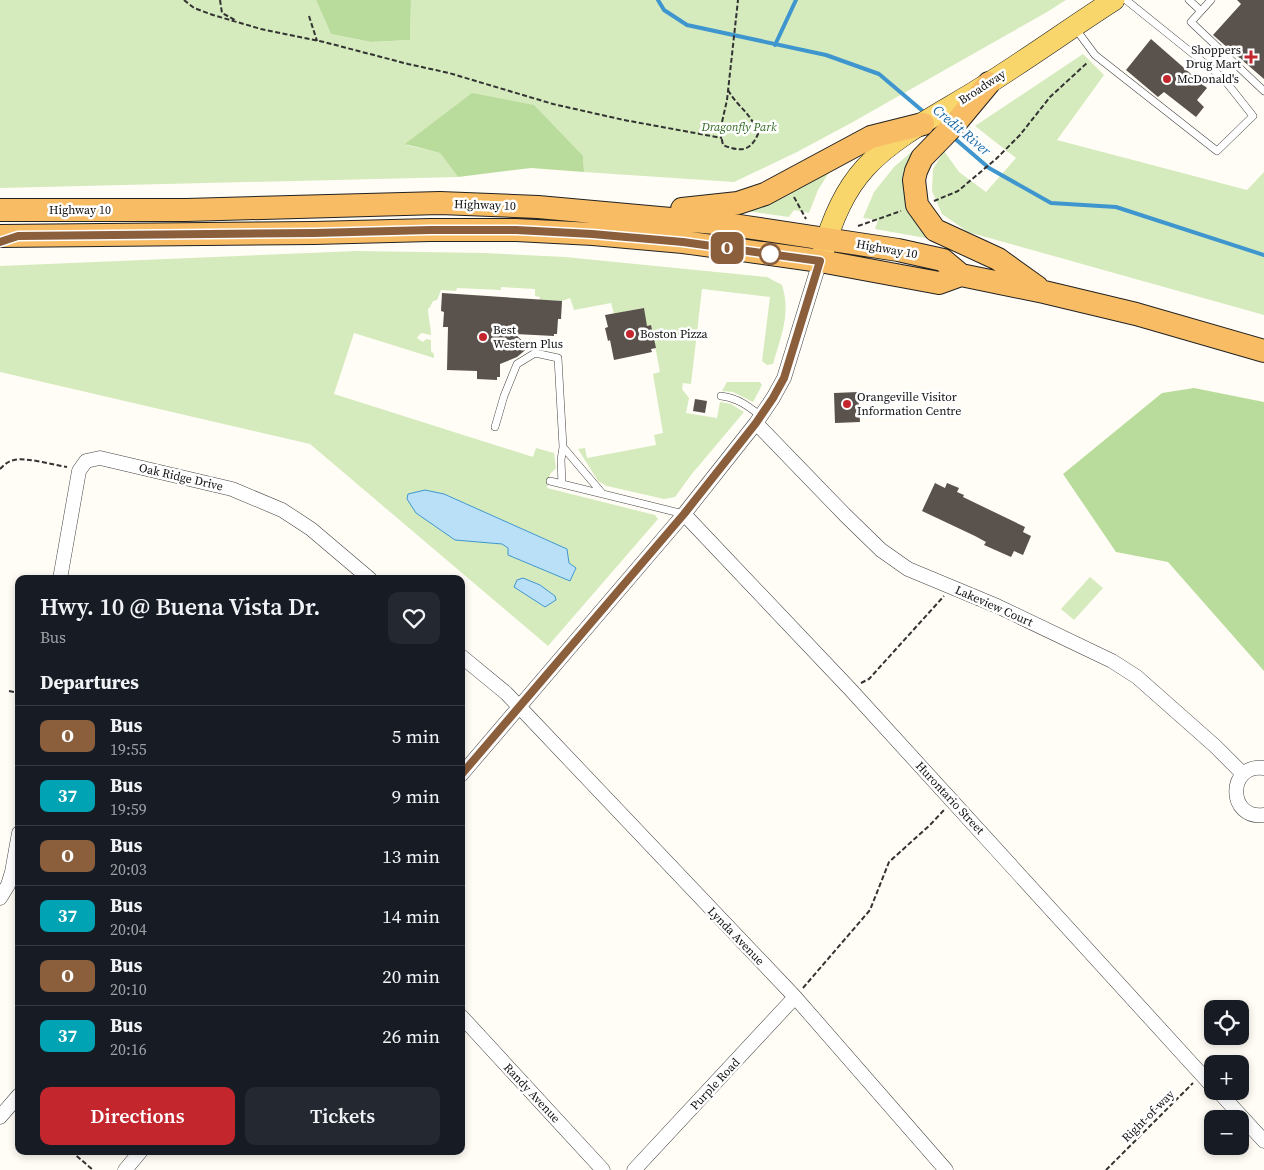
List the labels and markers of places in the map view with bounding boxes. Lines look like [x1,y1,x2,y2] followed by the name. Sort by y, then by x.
[1186,42,1241,72] place label: Shoppers Drug Mart
[1245,51,1257,63] marker: Shoppers Drug Mart
[1177,71,1239,87] place label: McDonald's
[1161,73,1173,85] marker: McDonald's
[759,243,781,265] unlabelled marker
[493,322,563,352] place label: Best Western Plus
[640,326,709,342] place label: Boston Pizza
[624,328,636,340] marker: Boston Pizza
[477,331,489,343] marker: Best Western Plus
[857,389,961,419] place label: Orangeville Visitor Information Centre
[841,398,853,410] marker: Orangeville Visitor Information Centre

